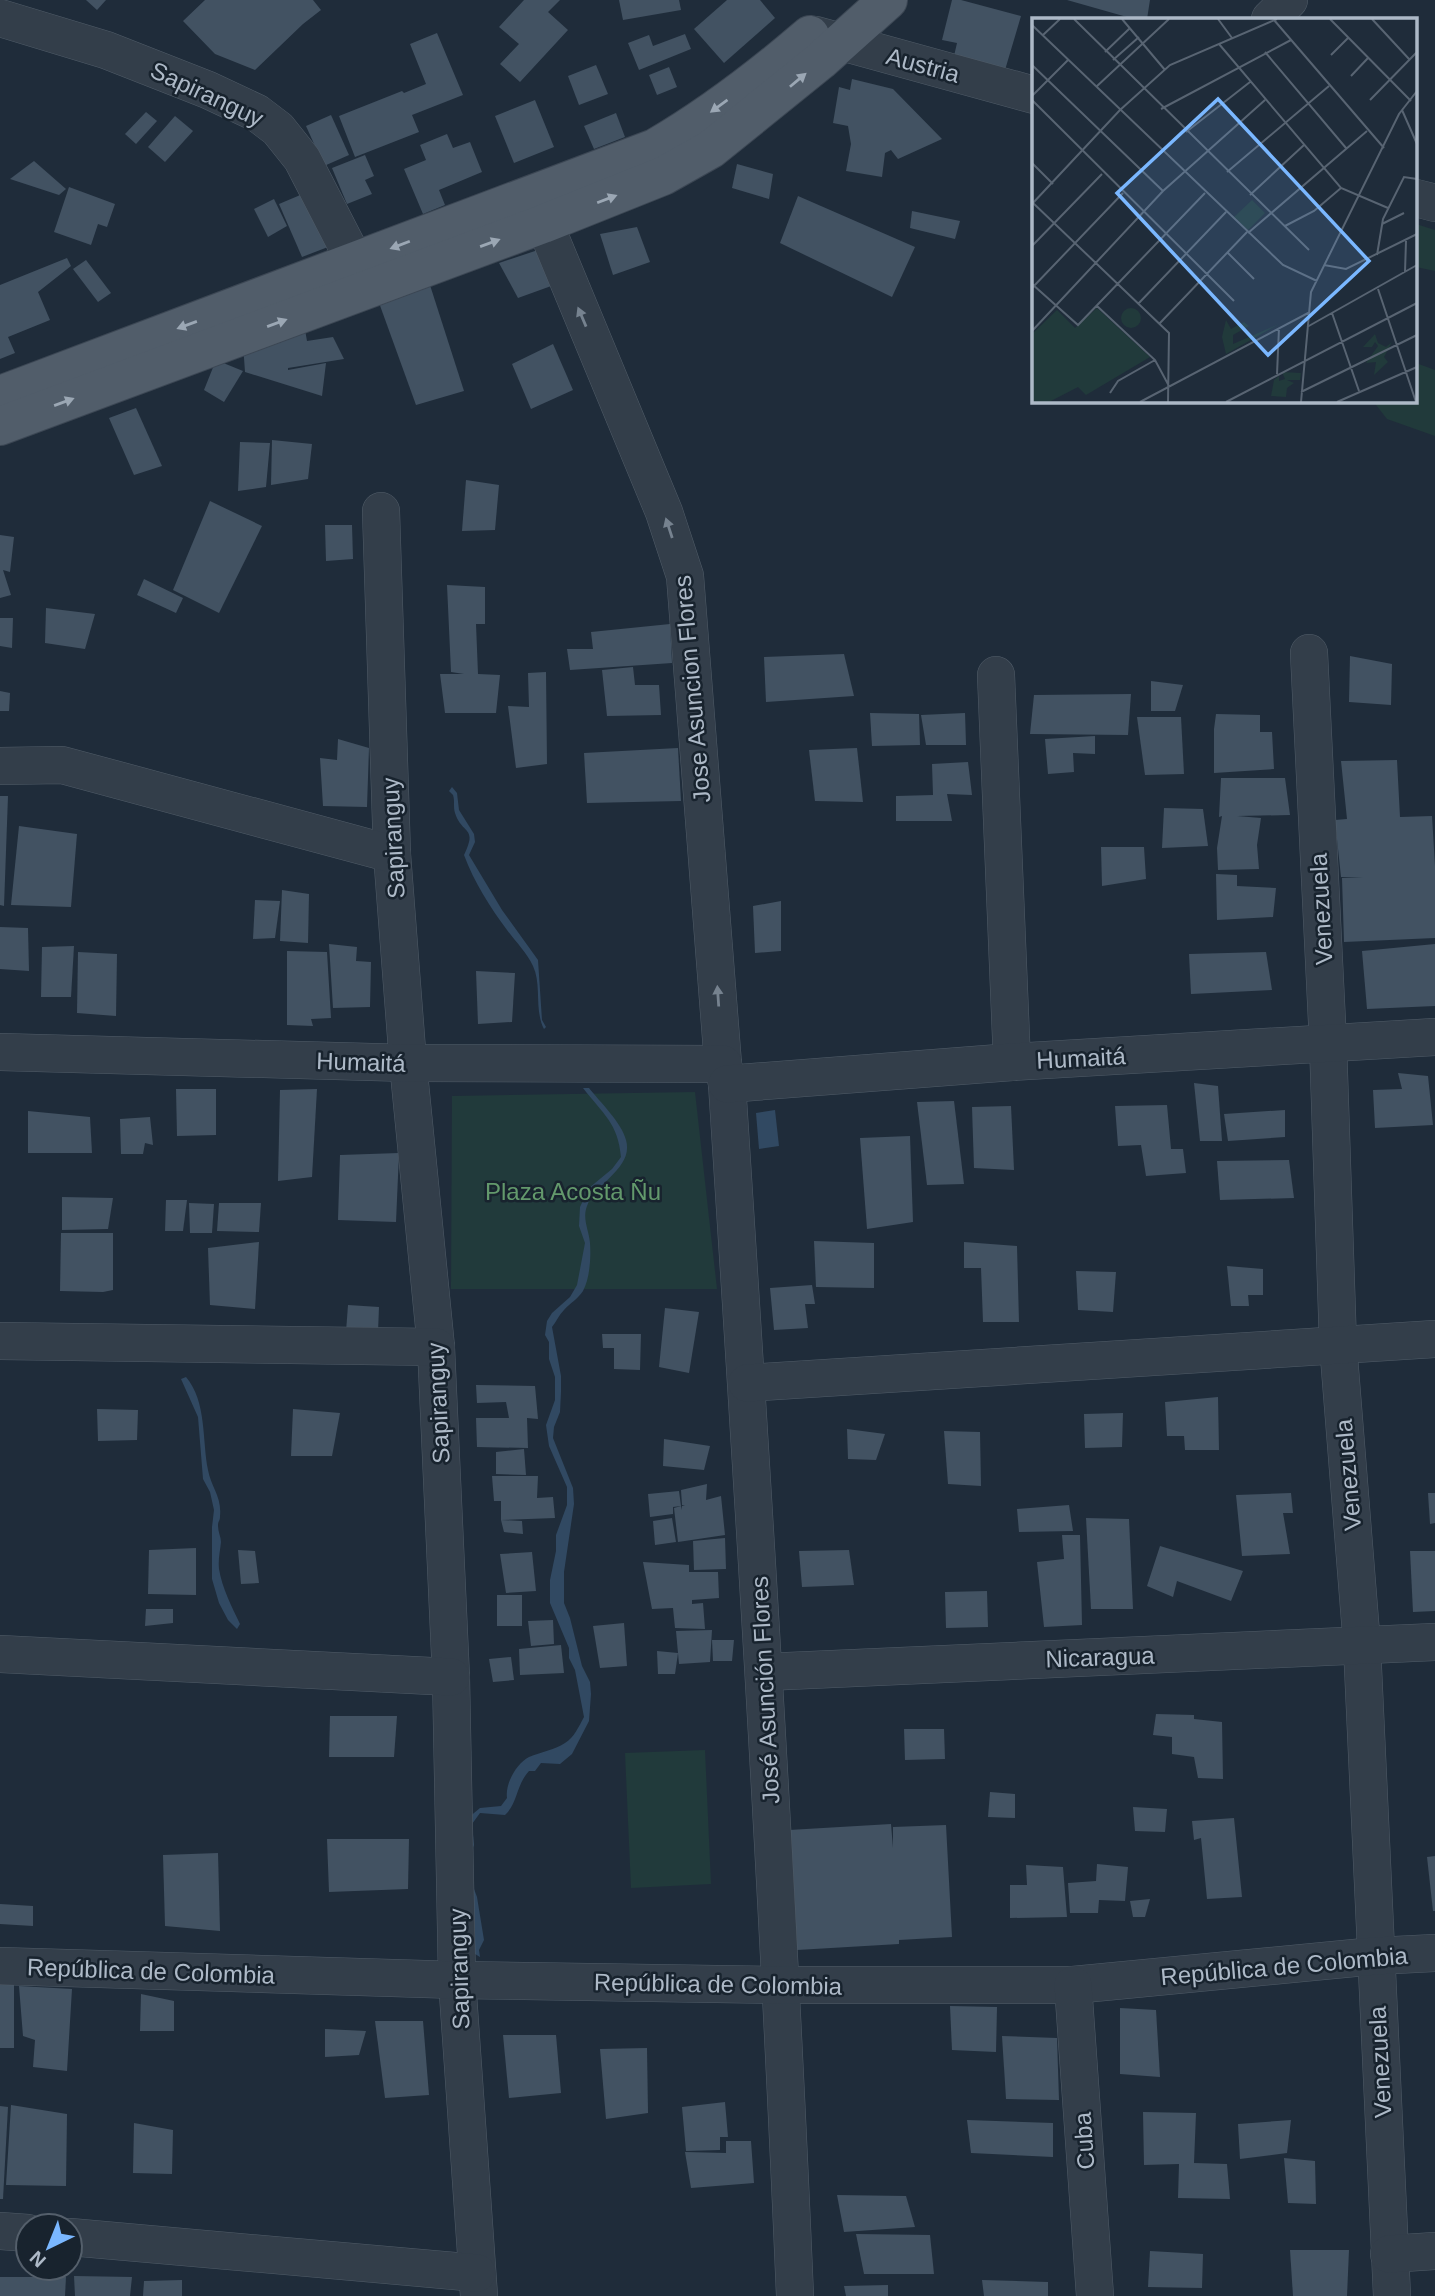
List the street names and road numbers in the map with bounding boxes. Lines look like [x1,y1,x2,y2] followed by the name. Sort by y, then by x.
[883,42,963,88] street label: Austria
[146,56,268,132] street label: Sapiranguy
[669,574,715,804] street label: Jose Asuncion Flores
[376,777,410,899] street label: Sapiranguy
[1305,852,1337,966] street label: Venezuela
[1036,1042,1127,1074] street label: Humaitá
[316,1047,407,1077] street label: Humaitá
[421,1342,455,1464] street label: Sapiranguy
[1330,1417,1366,1532] street label: Venezuela
[746,1575,784,1805] street label: José Asunción Flores
[1045,1642,1156,1672] street label: Nicaragua
[443,1908,475,2030] street label: Sapiranguy
[1159,1942,1409,1990] street label: República de Colombia
[27,1953,276,1989] street label: República de Colombia
[594,1968,843,2000] street label: República de Colombia
[1364,2005,1396,2119] street label: Venezuela
[1068,2111,1099,2171] street label: Cuba

